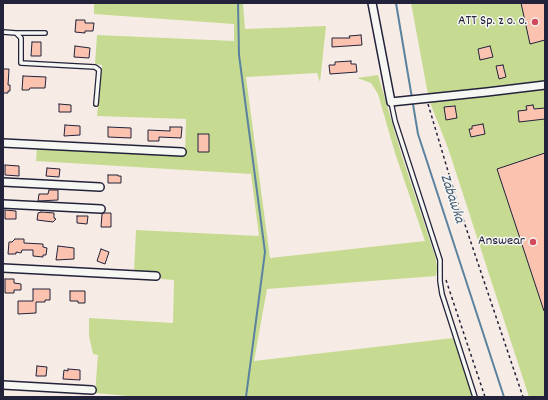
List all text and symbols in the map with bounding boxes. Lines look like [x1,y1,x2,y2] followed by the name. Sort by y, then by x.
[458,14,527,30] place label: ATT Sp. z o. o.
[530,17,540,27] marker: ATT Sp. z o. o.
[435,172,467,226] water label: Zabawka
[478,234,525,250] place label: Answear
[528,237,538,247] marker: Answear

